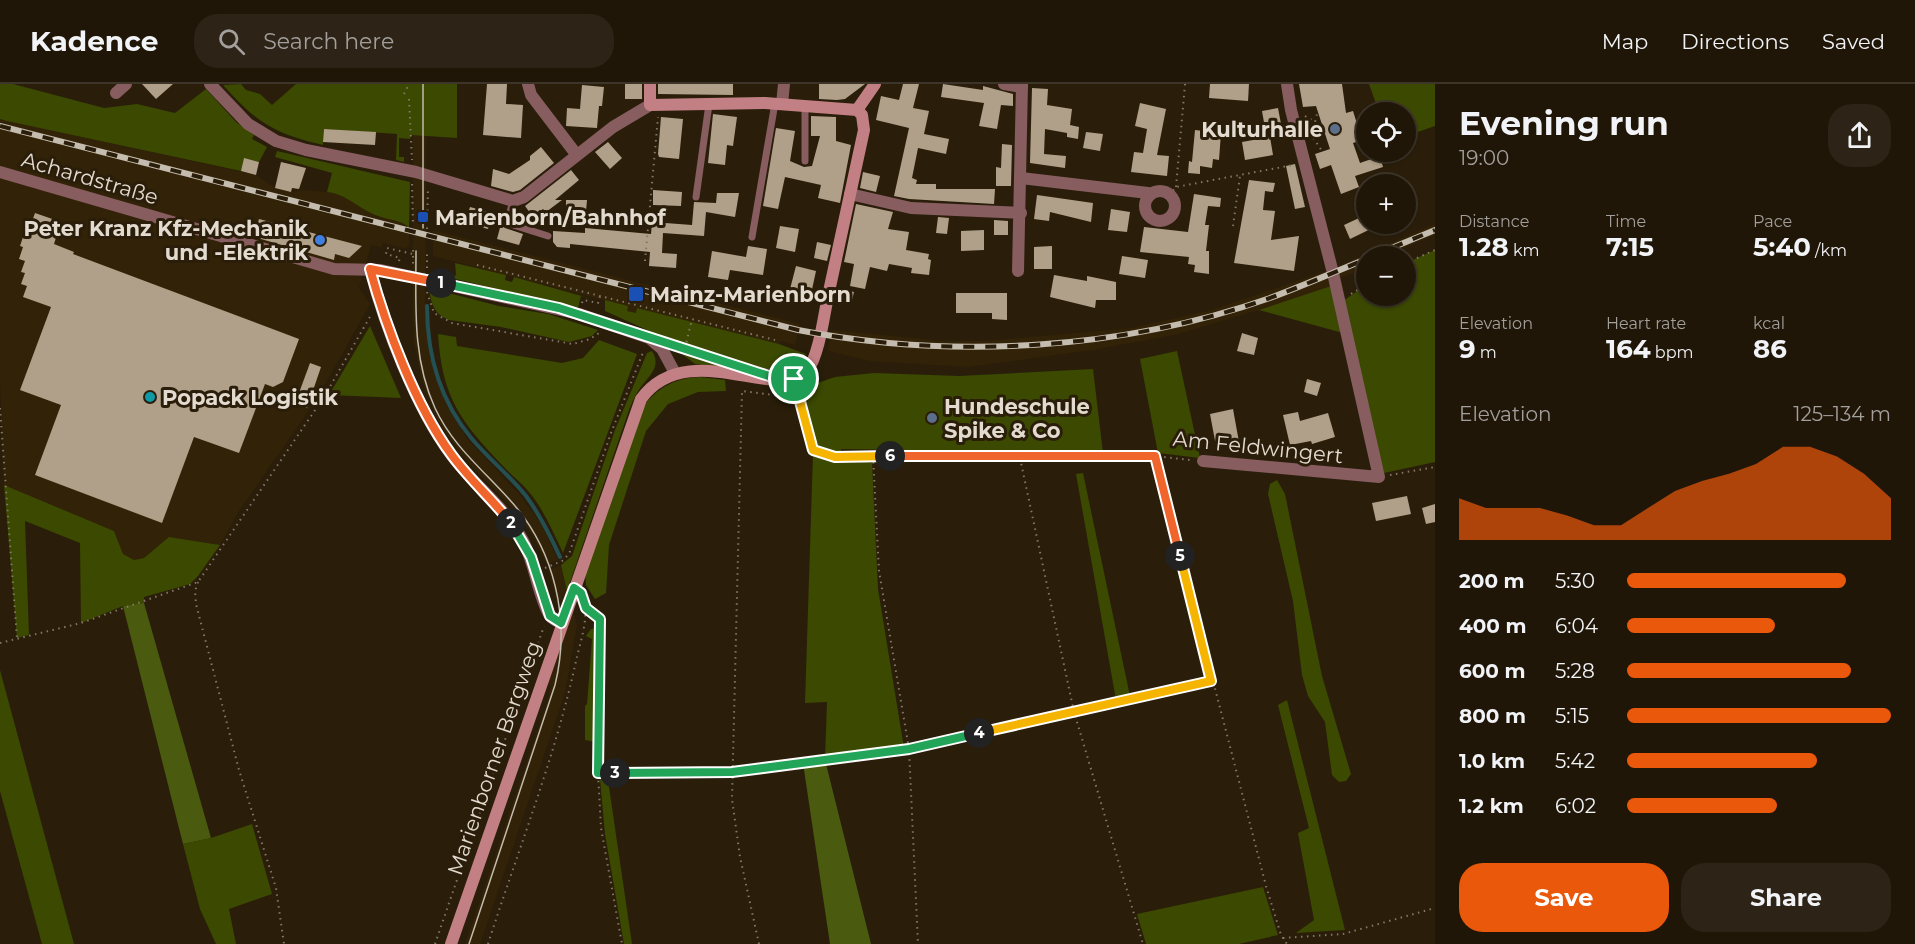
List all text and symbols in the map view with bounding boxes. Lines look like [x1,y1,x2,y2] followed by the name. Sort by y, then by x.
[194,14,614,68] search box
[30,24,158,58] text: Kadence
[215,25,248,58] icon: search
[263,28,394,55] text: Search here
[1602,29,1648,54] text: Map
[1681,29,1789,54] text: Directions
[1822,29,1885,54] text: Saved
[1356,102,1416,306] map controls
[1356,102,1416,162] button: locate
[1459,103,1669,143] text: Evening run
[1828,104,1891,167] button: share
[1201,117,1323,142] place label: Kulturhalle
[1328,122,1342,136] marker: Kulturhalle
[1459,146,1509,170] text: 19:00
[19,147,161,209] street label: Achardstraße
[1356,174,1416,234] button: +
[435,205,666,230] place label: Marienborn/Bahnhof
[416,210,430,224] marker: Marienborn/Bahnhof
[1459,212,1529,231] text: Distance
[1606,212,1646,231] text: Time
[1753,212,1792,231] text: Pace
[24,216,308,265] place label: Peter Kranz Kfz-Mechanik und -Elektrik
[1459,231,1509,263] text: 1.28
[1606,231,1654,263] text: 7:15
[1753,231,1811,263] text: 5:40
[313,233,327,247] marker: Peter Kranz Kfz-Mechanik und -Elektrik
[1509,241,1539,260] text: km
[1811,241,1847,260] text: /km
[1356,246,1416,306] button: −
[426,268,456,298] pin: 1
[438,273,444,292] text: 1
[650,282,851,307] place label: Mainz-Marienborn
[627,285,645,303] marker: Mainz-Marienborn
[1459,314,1533,333] text: Elevation
[1606,314,1686,333] text: Heart rate
[1753,314,1785,333] text: kcal
[1459,333,1476,365] text: 9
[1606,333,1651,365] text: 164
[1753,333,1787,365] text: 86
[1476,343,1497,362] text: m
[1651,343,1694,362] text: bpm
[768,353,819,404] pin
[777,362,810,395] icon: arrive
[162,385,338,410] place label: Popack Logistik
[143,390,157,404] marker: Popack Logistik
[944,394,1090,443] place label: Hundeschule Spike & Co
[1459,402,1551,426] text: Elevation
[1793,402,1891,426] text: 125–134 m
[925,411,939,425] marker: Hundeschule Spike & Co
[1172,426,1344,468] street label: Am Feldwingert
[875,441,905,471] pin: 6
[885,446,895,465] text: 6
[496,508,526,538] pin: 2
[506,513,516,532] text: 2
[1165,541,1195,571] pin: 5
[1175,546,1185,565] text: 5
[1459,569,1525,593] text: 200 m
[1555,569,1595,593] text: 5:30
[1459,614,1527,638] text: 400 m
[1555,614,1598,638] text: 6:04
[442,638,546,878] street label: Marienborner Bergweg
[1459,659,1526,683] text: 600 m
[1555,659,1595,683] text: 5:28
[1459,704,1526,728] text: 800 m
[1555,704,1589,728] text: 5:15
[964,718,994,748] pin: 4
[973,723,985,742] text: 4
[1459,749,1525,773] text: 1.0 km
[1555,749,1595,773] text: 5:42
[600,758,630,788] pin: 3
[610,763,620,782] text: 3
[1459,794,1524,818] text: 1.2 km
[1555,794,1596,818] text: 6:02
[1459,863,1669,932] button: Save
[1681,863,1891,932] button: Share

